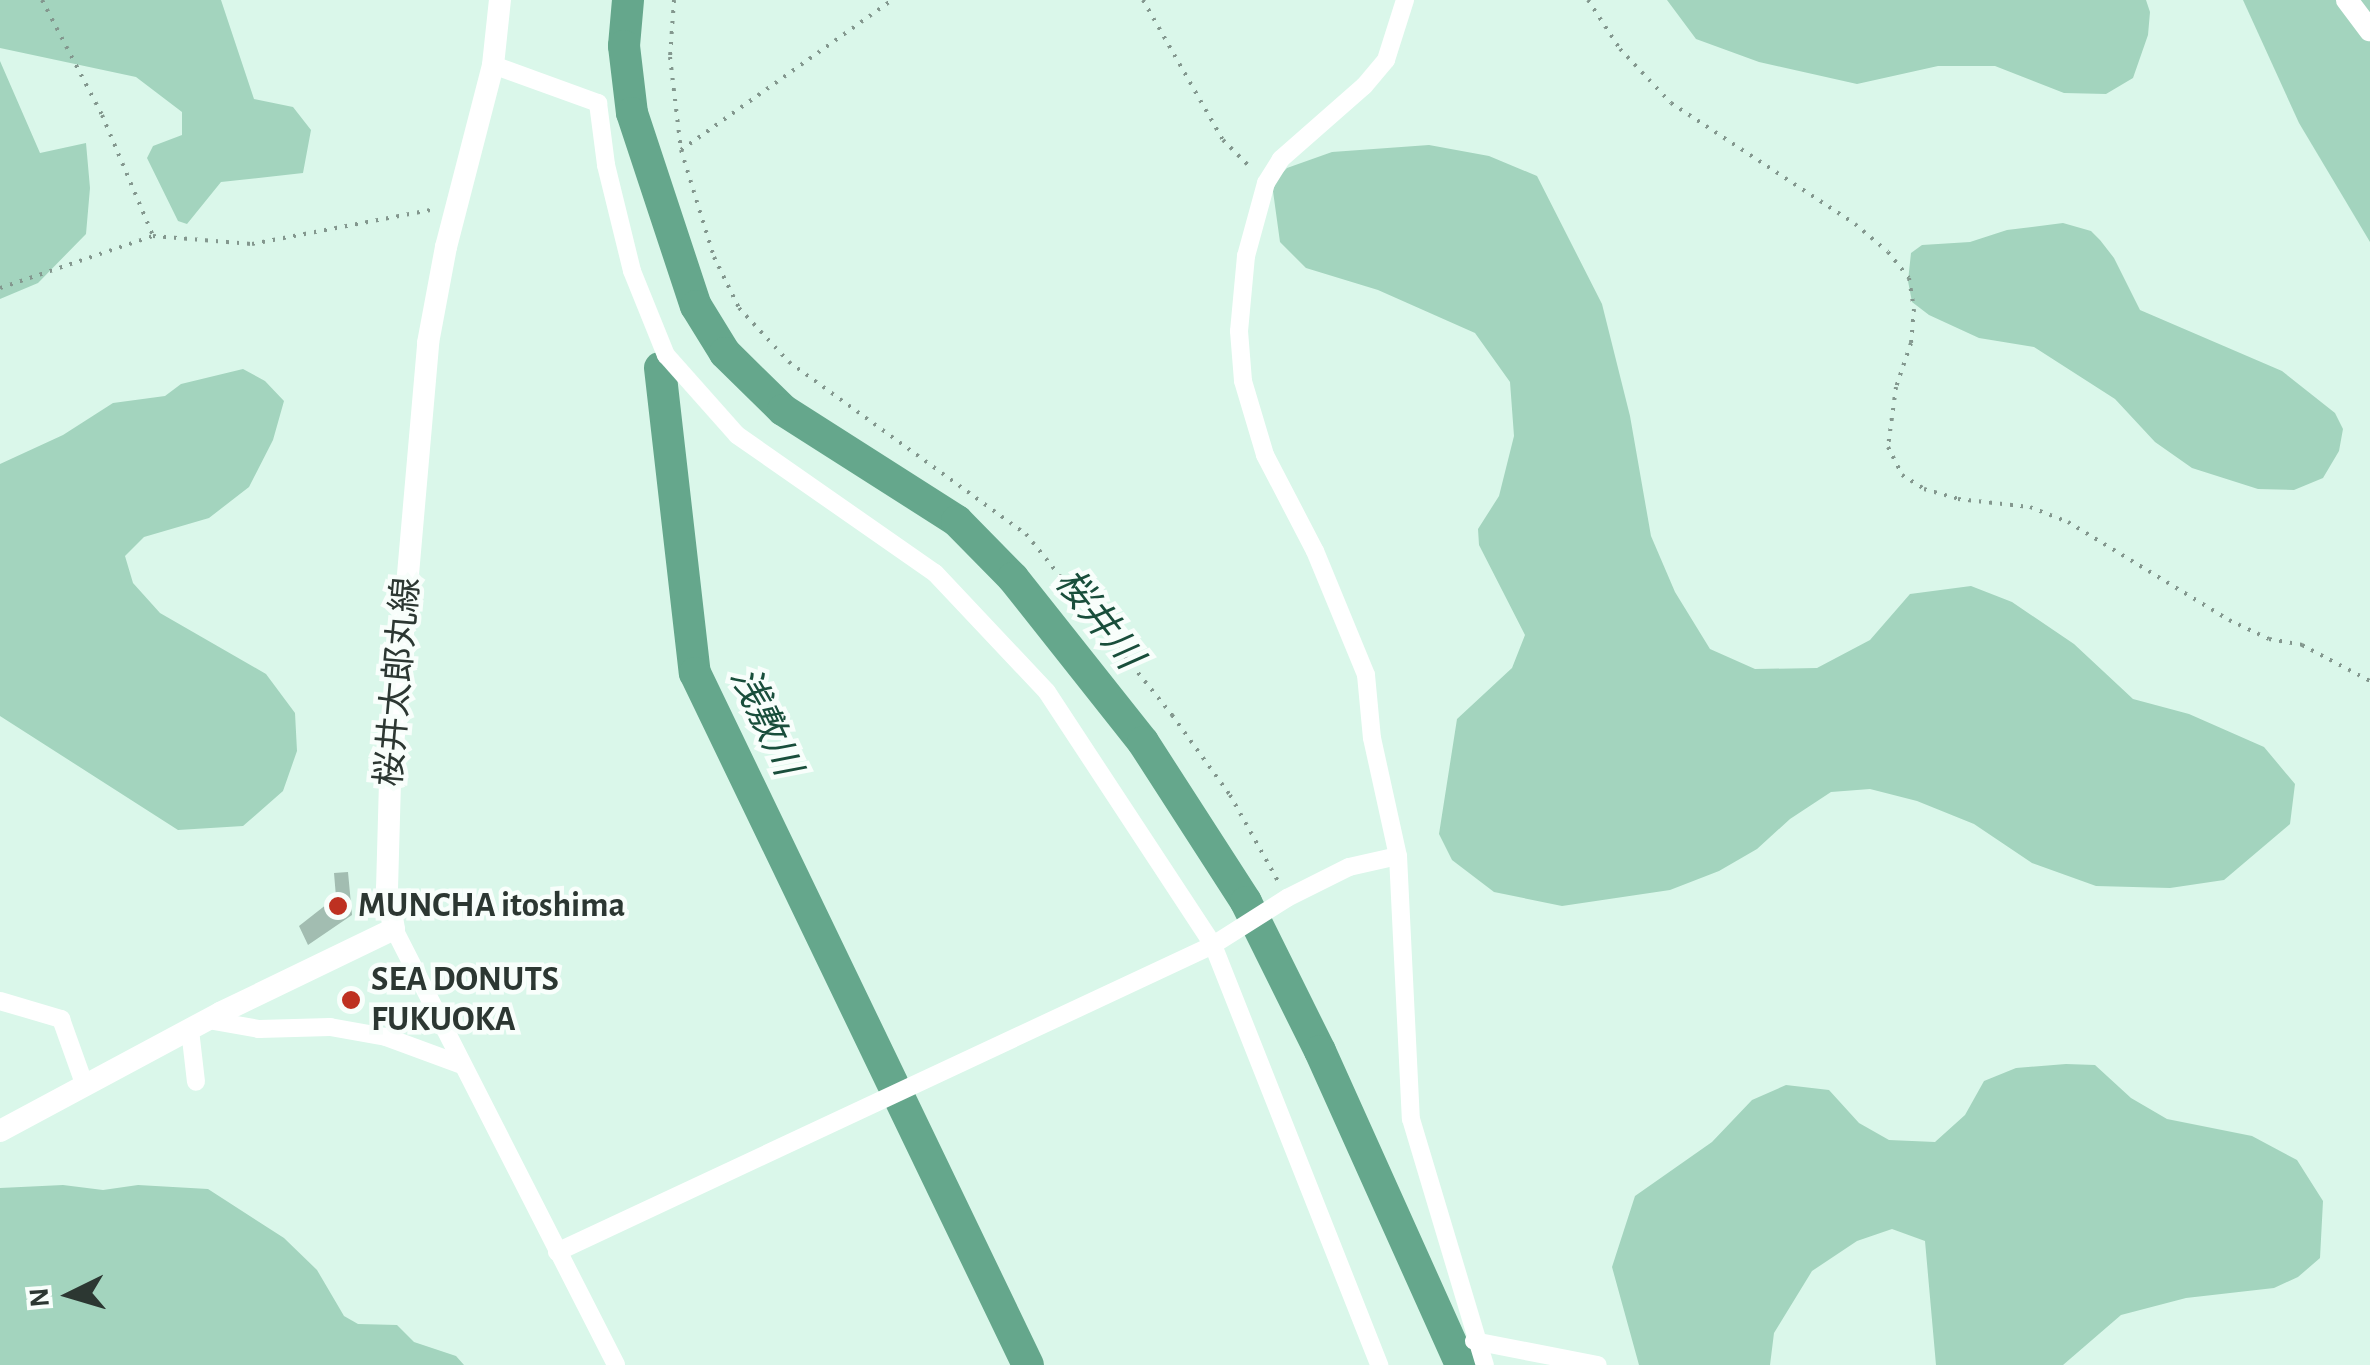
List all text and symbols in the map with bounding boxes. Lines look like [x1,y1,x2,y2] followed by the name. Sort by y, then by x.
[1044,561,1150,679] water label: 桜井川
[369,576,429,788] street label: 桜井太郎丸線
[719,661,809,783] water label: 浅敷川
[358,885,625,927] place label: MUNCHA itoshima
[327,895,349,917] marker: MUNCHA itoshima
[371,959,559,1041] place label: SEA DONUTS FUKUOKA
[340,989,362,1011] marker: SEA DONUTS FUKUOKA
[20,1245,120,1345] north arrow
[25,1287,55,1309] text: N

